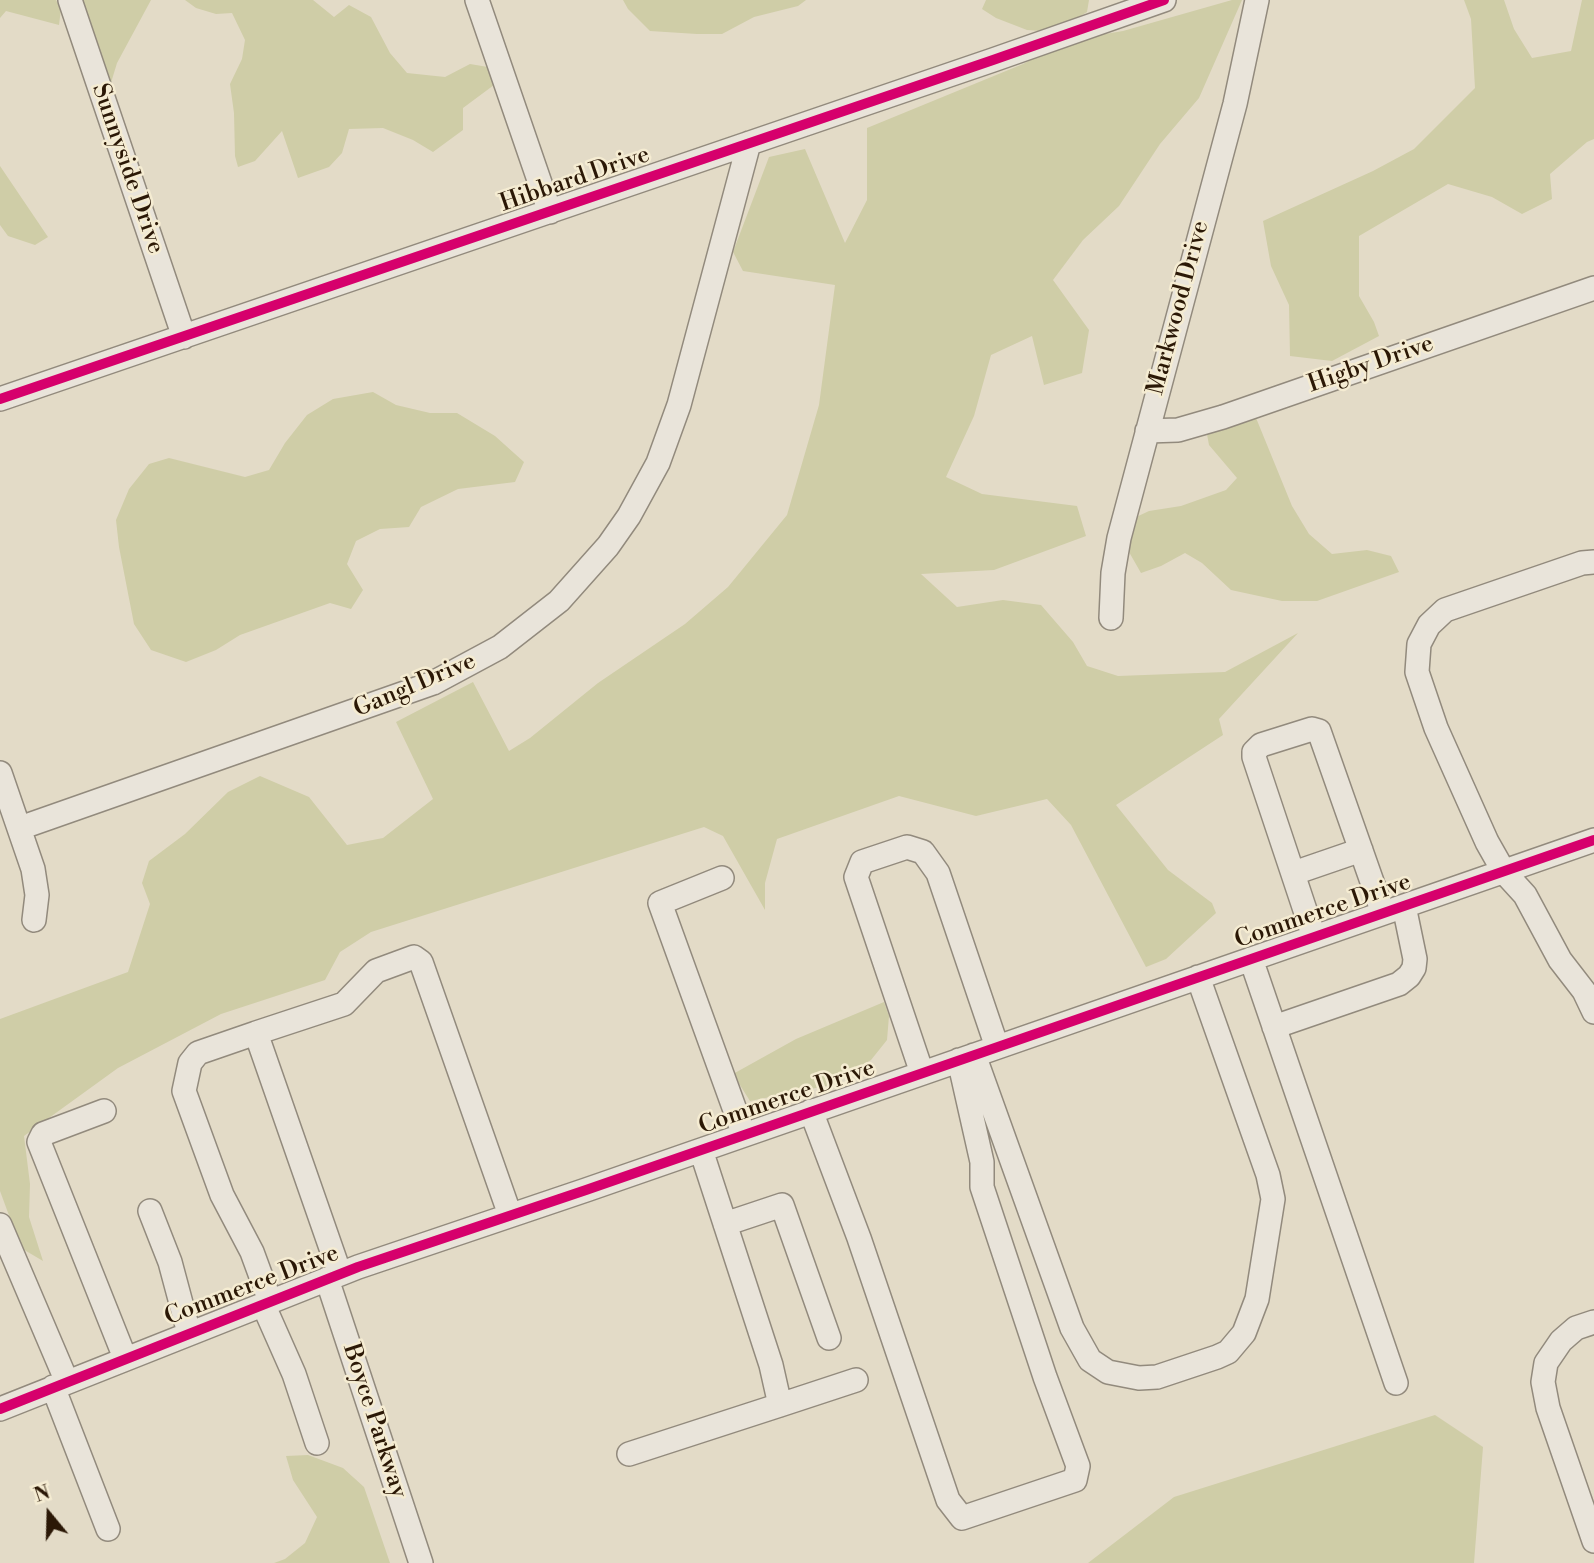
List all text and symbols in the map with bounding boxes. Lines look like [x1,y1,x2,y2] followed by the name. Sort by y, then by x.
[84,80,170,258] street label: Sunnyside Drive
[496,141,654,219] street label: Hibbard Drive
[1142,218,1216,398] street label: Markwood Drive
[1305,330,1437,400] street label: Higby Drive
[350,647,480,725] street label: Gangl Drive
[1231,868,1415,956] street label: Commerce Drive
[695,1054,879,1142] street label: Commerce Drive
[161,1239,343,1333] street label: Commerce Drive
[336,1340,412,1502] street label: Boyce Parkway
[14,1479,84,1549] north arrow
[31,1480,53,1508] text: N

